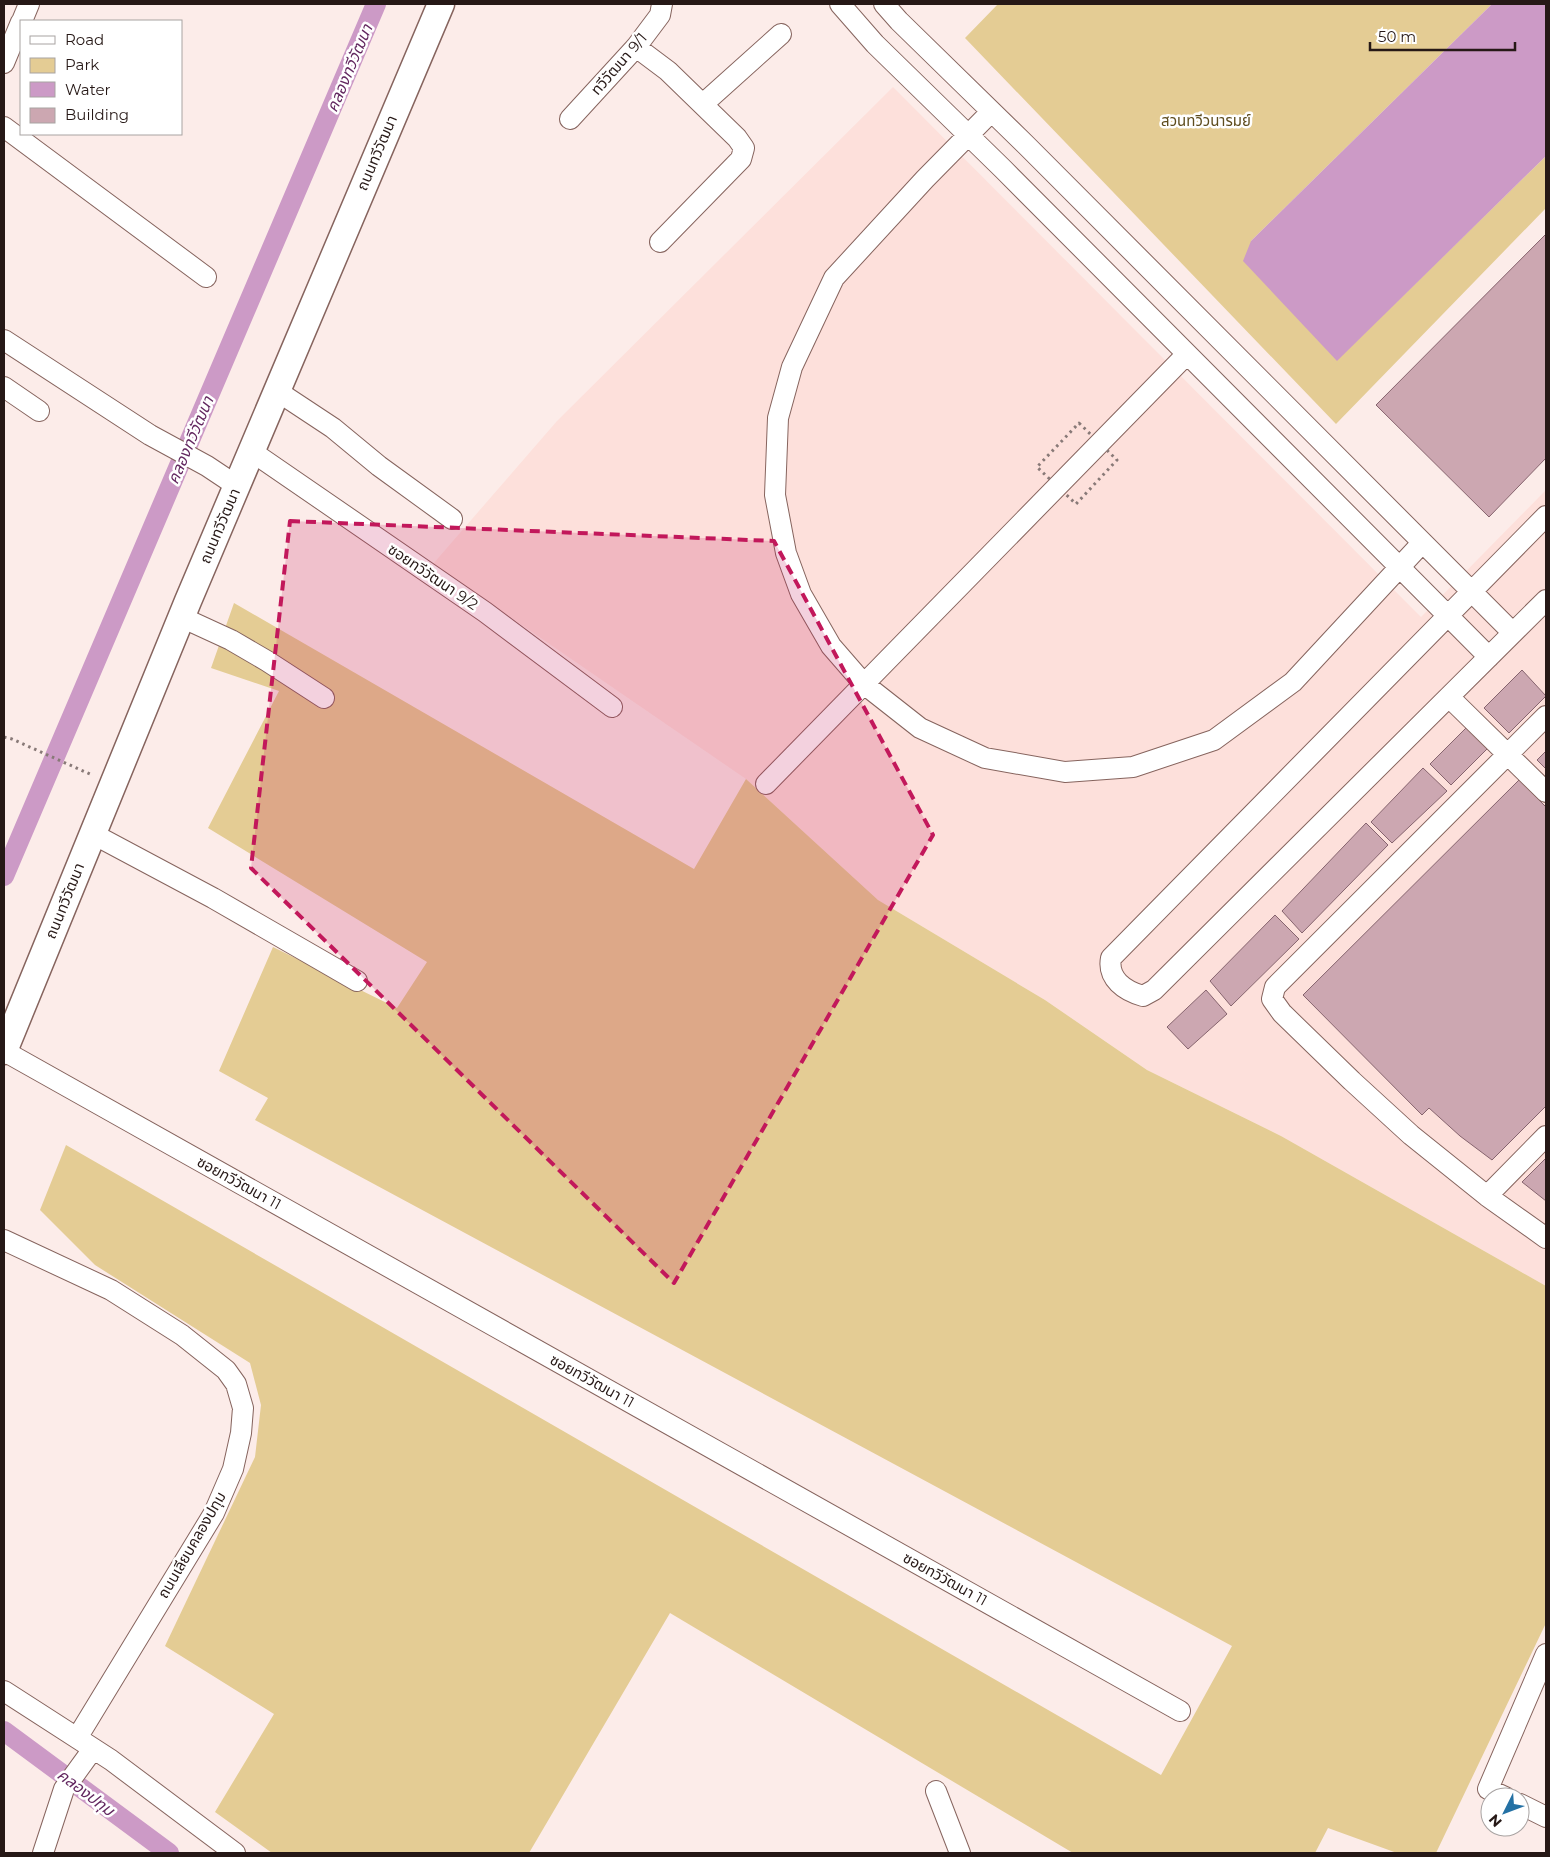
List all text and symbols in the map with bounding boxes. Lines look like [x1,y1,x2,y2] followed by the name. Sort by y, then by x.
[20,20,182,135] legend
[323,20,377,115] water label: คลองทวีวัฒนา
[1370,20,1515,52] scale bar
[1378,27,1416,46] text: 50 m
[586,29,651,99] street label: ทวีวัฒนา 9/1
[65,30,104,49] text: Road
[65,55,99,74] text: Park
[65,80,111,99] text: Water
[65,105,129,124] text: Building
[1161,111,1251,130] park label: สวนทวีวนารมย์
[352,112,401,193] street label: ถนนทวีวัฒนา
[164,392,218,487] water label: คลองทวีวัฒนา
[195,485,244,566] street label: ถนนทวีวัฒนา
[384,539,482,614] street label: ซอยทวีวัฒนา 9/2
[41,860,88,942] street label: ถนนทวีวัฒนา
[194,1152,285,1214] street label: ซอยทวีวัฒนา 11
[547,1350,638,1412] street label: ซอยทวีวัฒนา 11
[153,1488,230,1602] street label: ถนนเลียบคลองปทุม
[900,1548,991,1610] street label: ซอยทวีวัฒนา 11
[53,1765,119,1821] water label: คลองปทุม
[1480,1787,1530,1837] north arrow
[1485,1810,1506,1831] text: N

